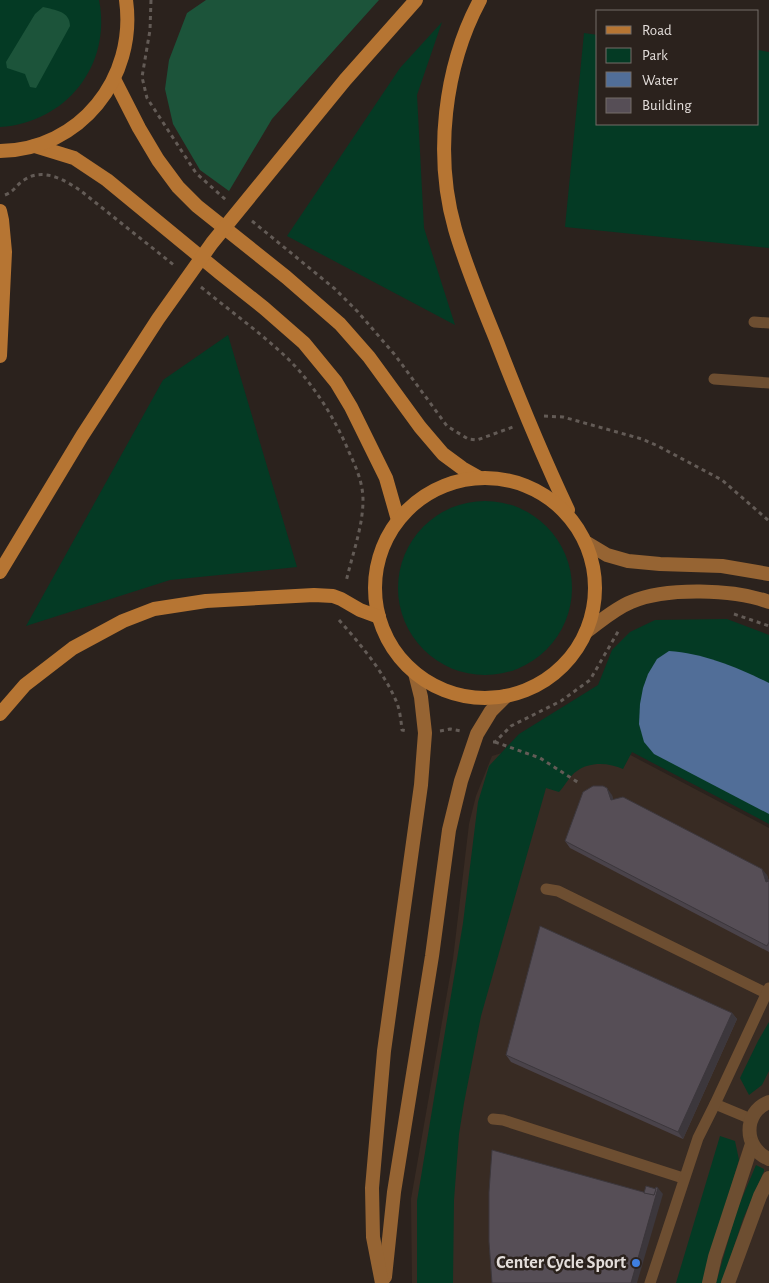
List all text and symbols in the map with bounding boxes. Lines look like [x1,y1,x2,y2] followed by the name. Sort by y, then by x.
[596,10,759,125] legend
[642,23,672,38] text: Road
[642,48,668,63] text: Park
[642,73,678,88] text: Water
[642,98,692,113] text: Building
[496,1254,626,1272] place label: Center Cycle Sport
[630,1257,642,1269] marker: Center Cycle Sport

